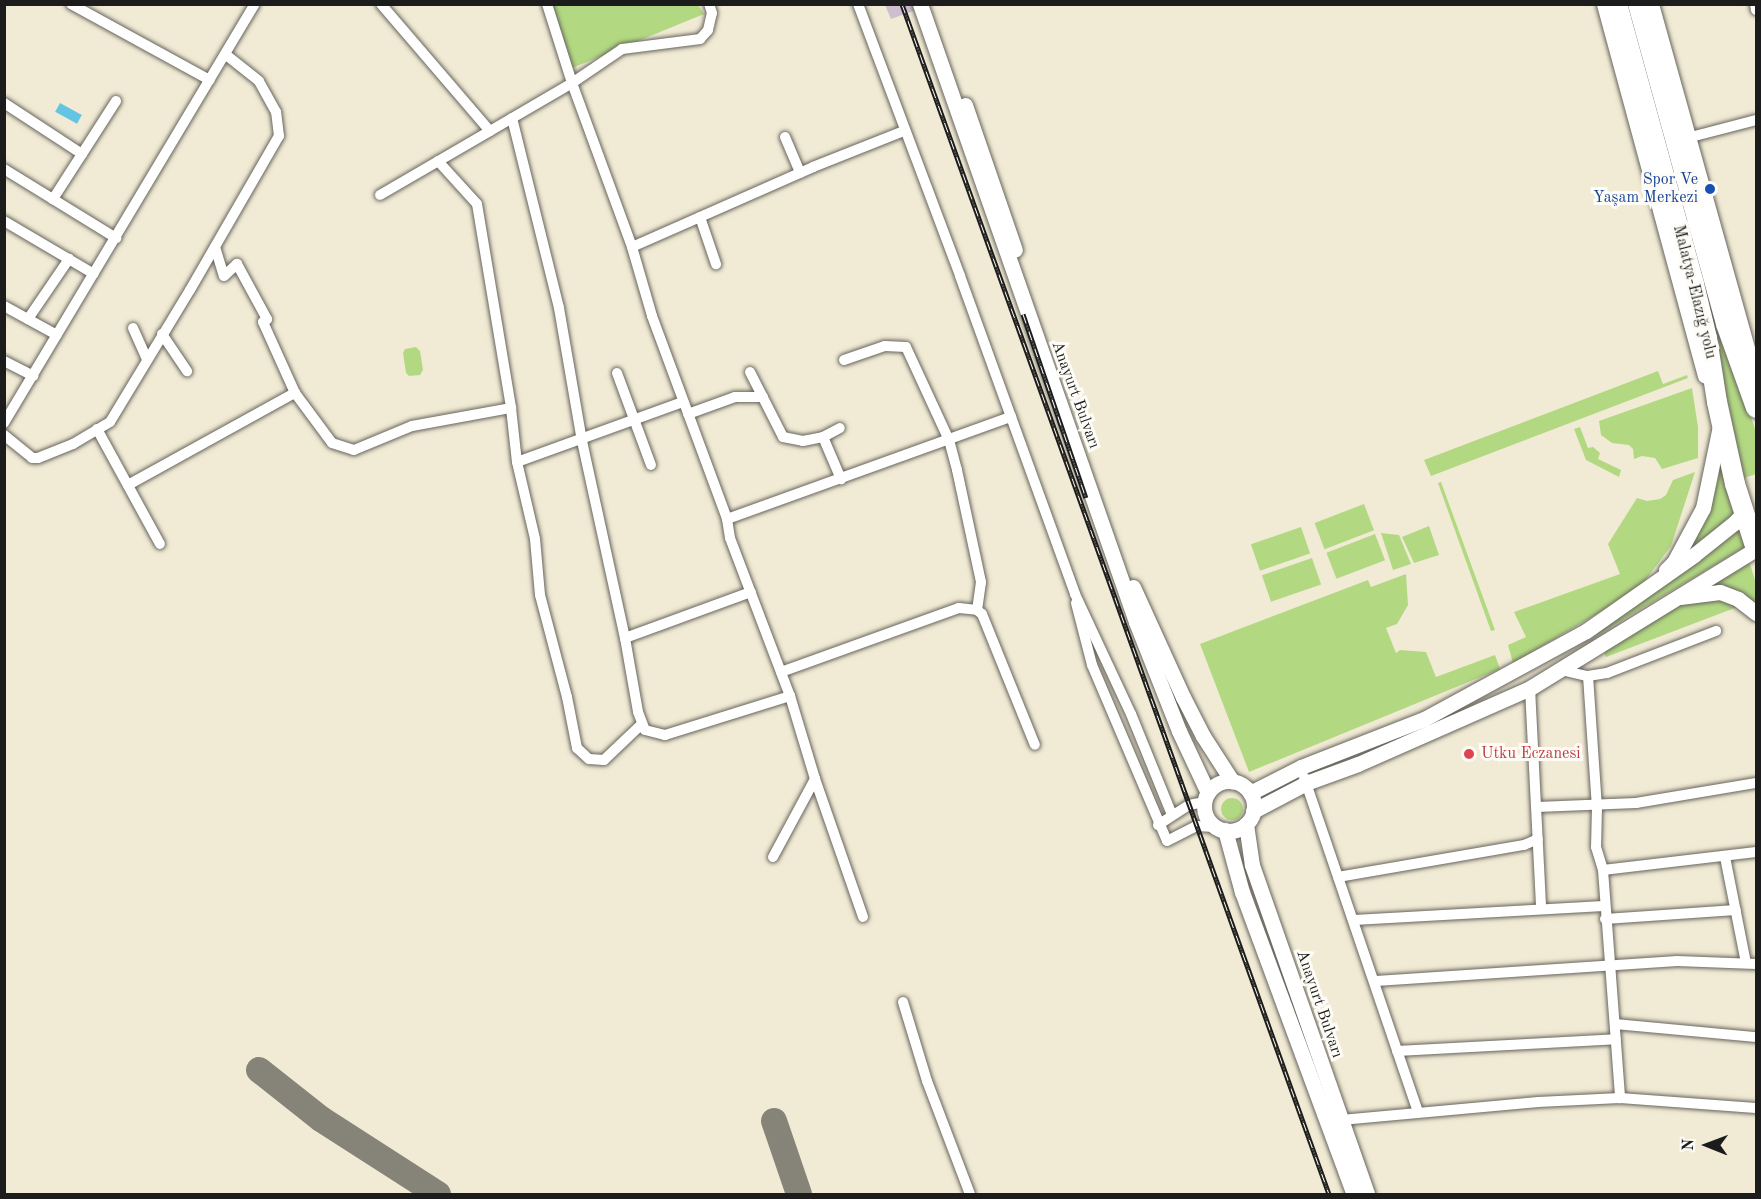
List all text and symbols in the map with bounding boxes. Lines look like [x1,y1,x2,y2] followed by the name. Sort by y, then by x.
[1593,170,1698,208] place label: Spor Ve Yaşam Merkezi
[1703,182,1717,196] marker: Spor Ve Yaşam Merkezi
[1668,223,1720,361] street label: Malatya-Elazığ yolu
[1047,339,1103,451] street label: Anayurt Bulvarı
[1481,744,1581,764] place label: Utku Eczanesi
[1462,747,1476,761] marker: Utku Eczanesi
[1292,948,1346,1060] street label: Anayurt Bulvarı
[1677,1115,1737,1175] north arrow
[1681,1138,1697,1151] text: N

